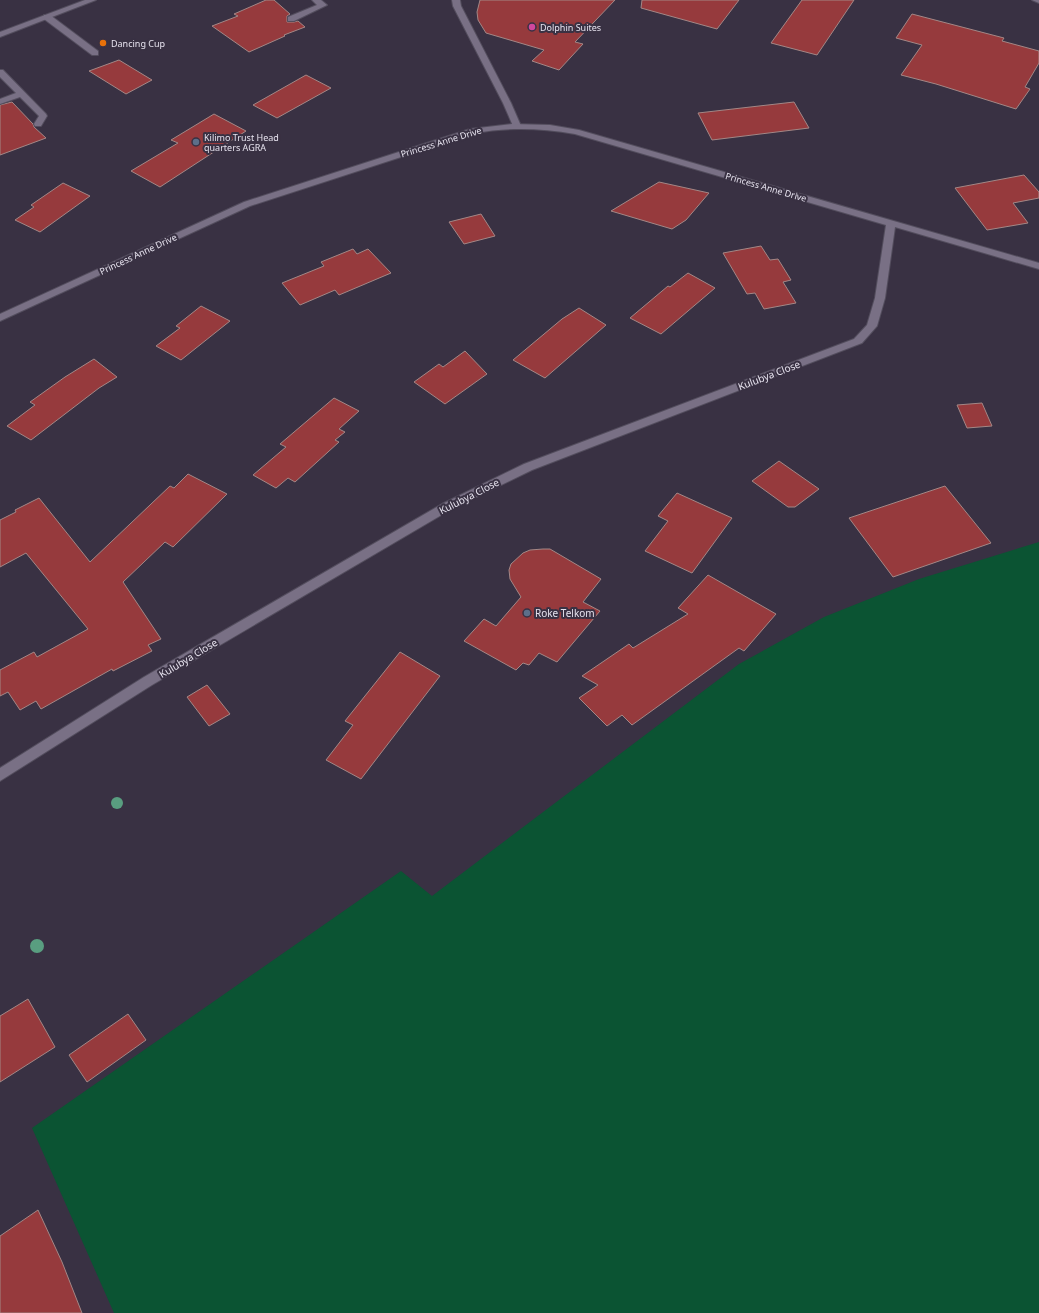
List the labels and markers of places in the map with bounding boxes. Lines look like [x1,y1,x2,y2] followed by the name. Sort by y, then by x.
[540,21,601,34] place label: Dolphin Suites
[527,22,537,32] marker: Dolphin Suites
[111,37,166,50] place label: Dancing Cup
[98,38,108,48] marker: Dancing Cup
[204,131,279,154] place label: Kilimo Trust Head quarters AGRA
[191,137,201,147] marker: Kilimo Trust Head quarters AGRA
[535,606,595,620] place label: Roke Telkom
[522,608,532,618] marker: Roke Telkom

